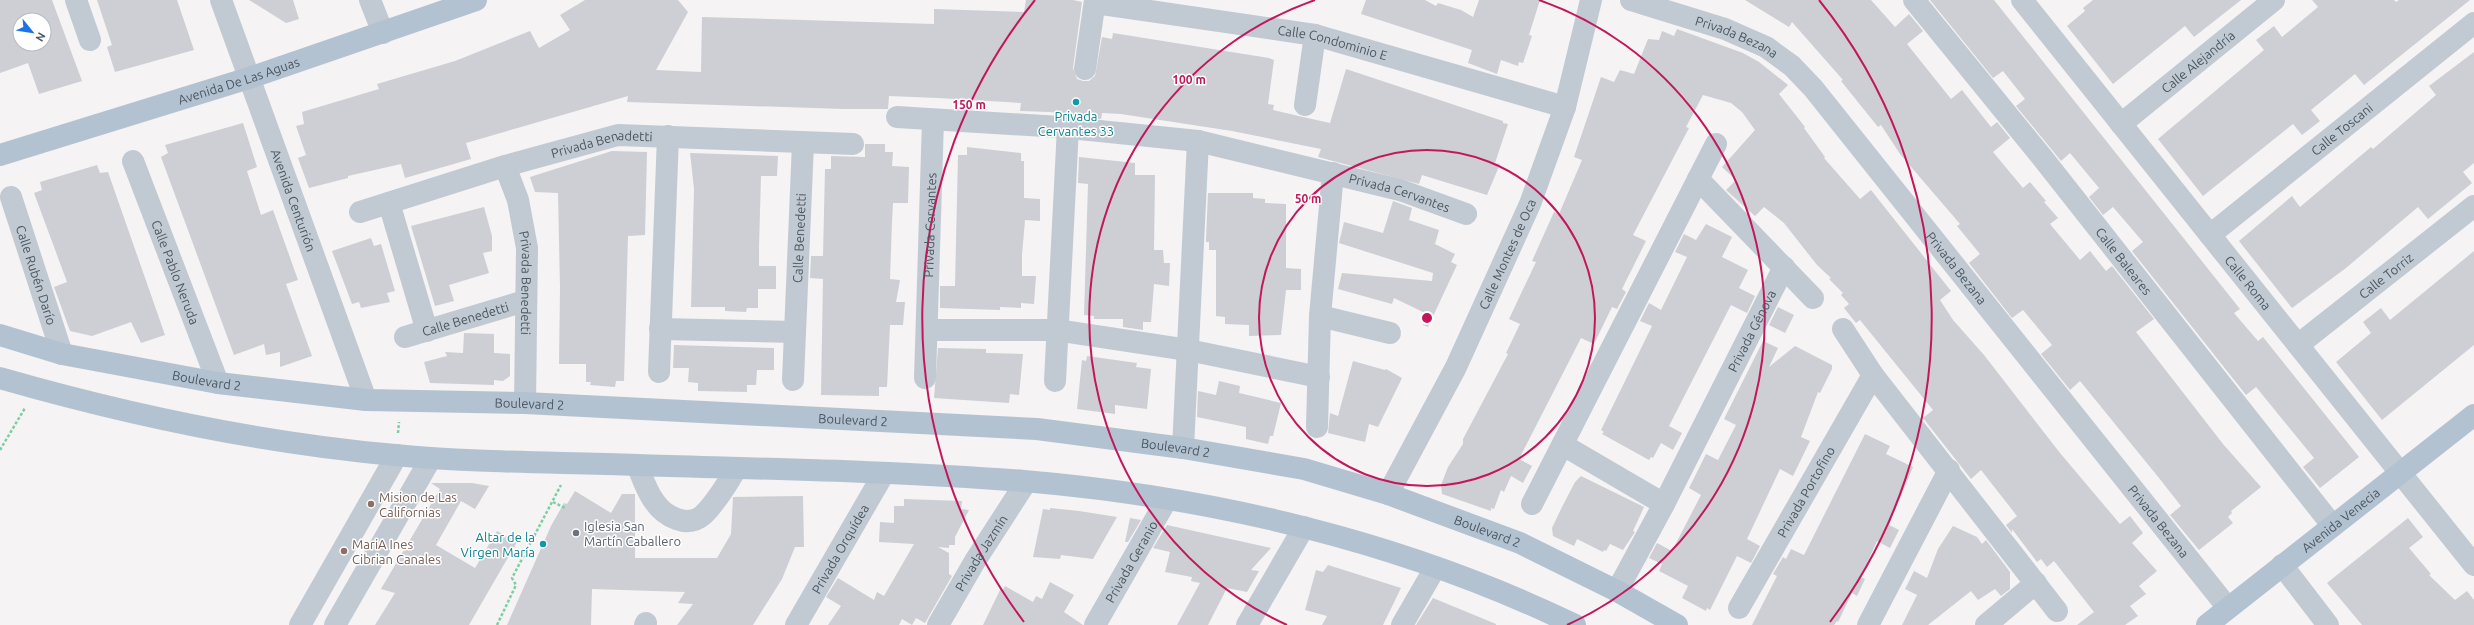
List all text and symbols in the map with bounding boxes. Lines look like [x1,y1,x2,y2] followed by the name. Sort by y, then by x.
[12,12,52,52] north arrow
[1694,13,1781,60] street label: Privada Bezana
[1277,23,1389,63] street label: Calle Condominio E
[2158,28,2237,96] street label: Calle Alejandría
[33,30,48,44] text: N
[176,54,301,107] street label: Avenida De Las Aguas
[1172,73,1206,86] text: 100 m
[1071,97,1081,107] marker: Privada Cervantes 33
[952,98,986,111] text: 150 m
[2308,100,2375,158] street label: Calle Toscani
[1038,109,1114,138] place label: Privada Cervantes 33
[549,128,653,160] street label: Privada Benadetti
[269,147,319,253] street label: Avenida Centurión
[1347,171,1452,215] street label: Privada Cervantes
[921,172,938,278] street label: Privada Cervantes
[1295,192,1321,205] text: 50 m
[790,193,808,283] street label: Calle Benedetti
[1476,197,1538,311] street label: Calle Montes de Oca
[149,218,202,326] street label: Calle Pablo Neruda
[14,223,59,327] street label: Calle Rubén Darío
[2093,225,2155,298] street label: Calle Baleares
[1924,229,1990,307] street label: Privada Bezana
[517,230,534,335] street label: Privada Benedetti
[2356,250,2416,301] street label: Calle Torriz
[2222,253,2274,313] street label: Calle Roma
[1725,287,1778,374] street label: Privada Génova
[420,299,510,339] street label: Calle Benedetti
[1420,311,1434,325] centre of rings
[171,368,242,393] street label: Boulevard 2
[494,395,565,412] street label: Boulevard 2
[818,411,888,428] street label: Boulevard 2
[1140,436,1211,460] street label: Boulevard 2
[1774,444,1837,540] street label: Privada Portofino
[2126,482,2192,560] street label: Privada Bezana
[2299,485,2382,555] street label: Avenida Venecia
[379,490,457,519] place label: Mision de Las Californias
[366,499,376,509] marker: Mision de Las Californias
[809,502,871,596] street label: Privada Orquídea
[952,512,1010,593] street label: Privada Jazmín
[1452,512,1523,550] street label: Boulevard 2
[1102,518,1160,605] street label: Privada Geranio
[584,519,681,548] place label: Iglesia San Martín Caballero
[571,528,581,538] marker: Iglesia San Martín Caballero
[460,530,535,559] place label: Altar de la Virgen María
[352,537,441,566] place label: MariA Ines Cibrian Canales
[538,539,548,549] marker: Altar de la Virgen María
[339,546,349,556] marker: MariA Ines Cibrian Canales

